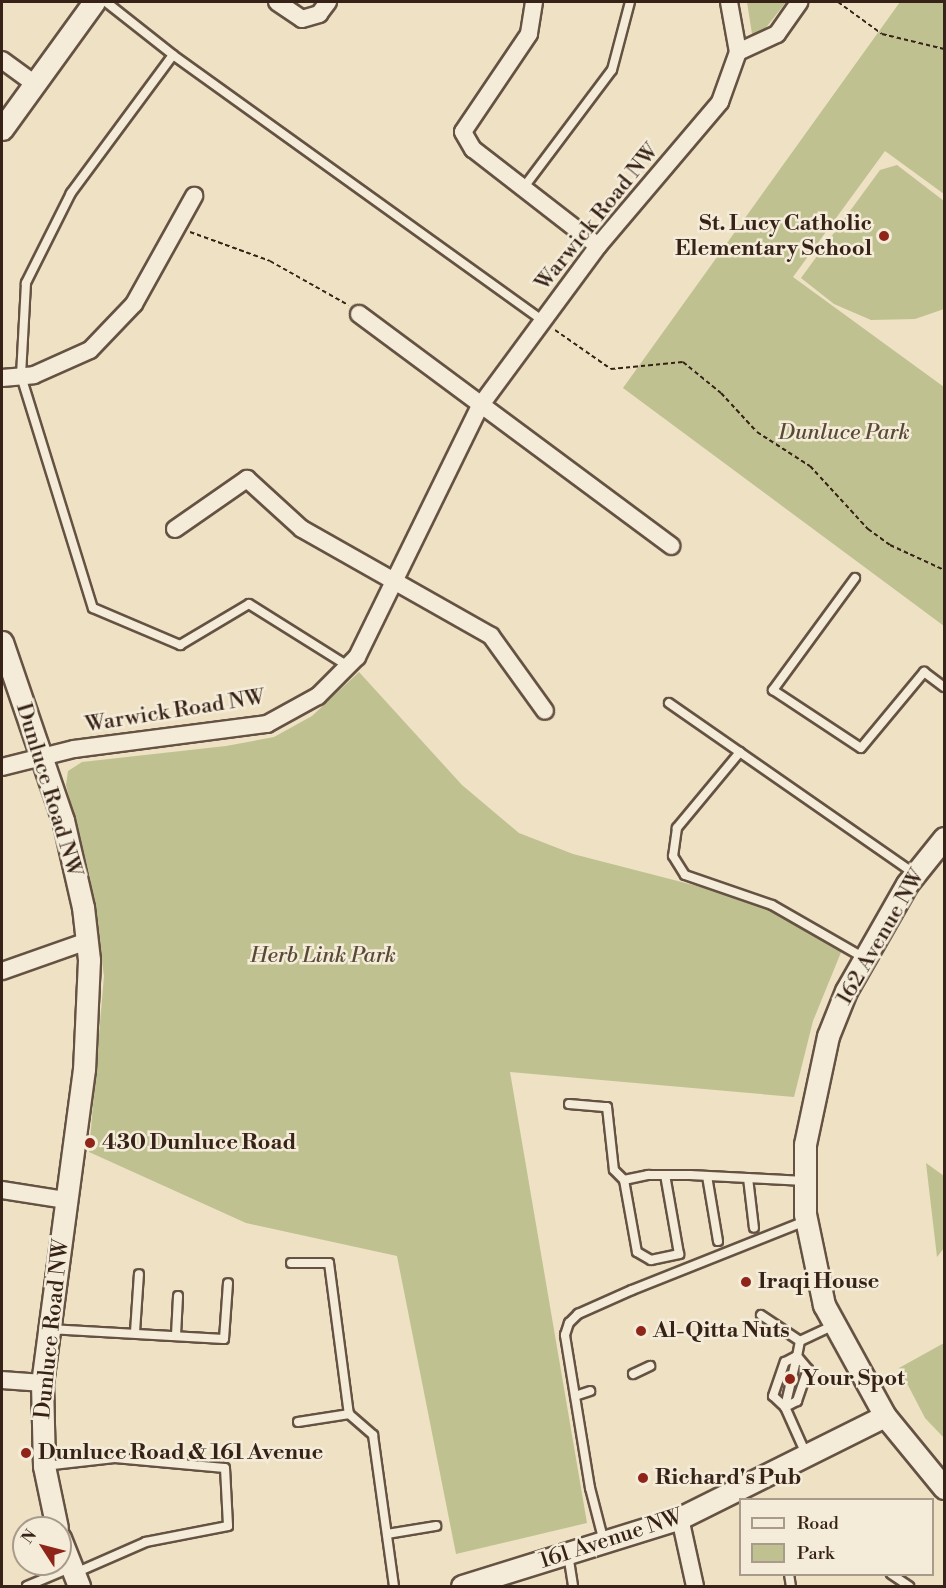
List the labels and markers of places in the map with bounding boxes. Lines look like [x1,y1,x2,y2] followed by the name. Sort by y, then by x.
[675,210,872,262] place label: St. Lucy Catholic Elementary School
[877,229,891,243] marker: St. Lucy Catholic Elementary School
[102,1130,296,1156] place label: 430 Dunluce Road
[83,1136,97,1150] marker: 430 Dunluce Road
[758,1269,879,1295] place label: Iraqi House
[739,1275,753,1289] marker: Iraqi House
[653,1318,790,1344] place label: Al-Qitta Nuts
[634,1324,648,1338] marker: Al-Qitta Nuts
[802,1366,905,1392] place label: Your Spot
[783,1372,797,1386] marker: Your Spot
[38,1440,323,1466] place label: Dunluce Road & 161 Avenue
[19,1446,33,1460] marker: Dunluce Road & 161 Avenue
[655,1465,801,1491] place label: Richard's Pub
[636,1471,650,1485] marker: Richard's Pub

